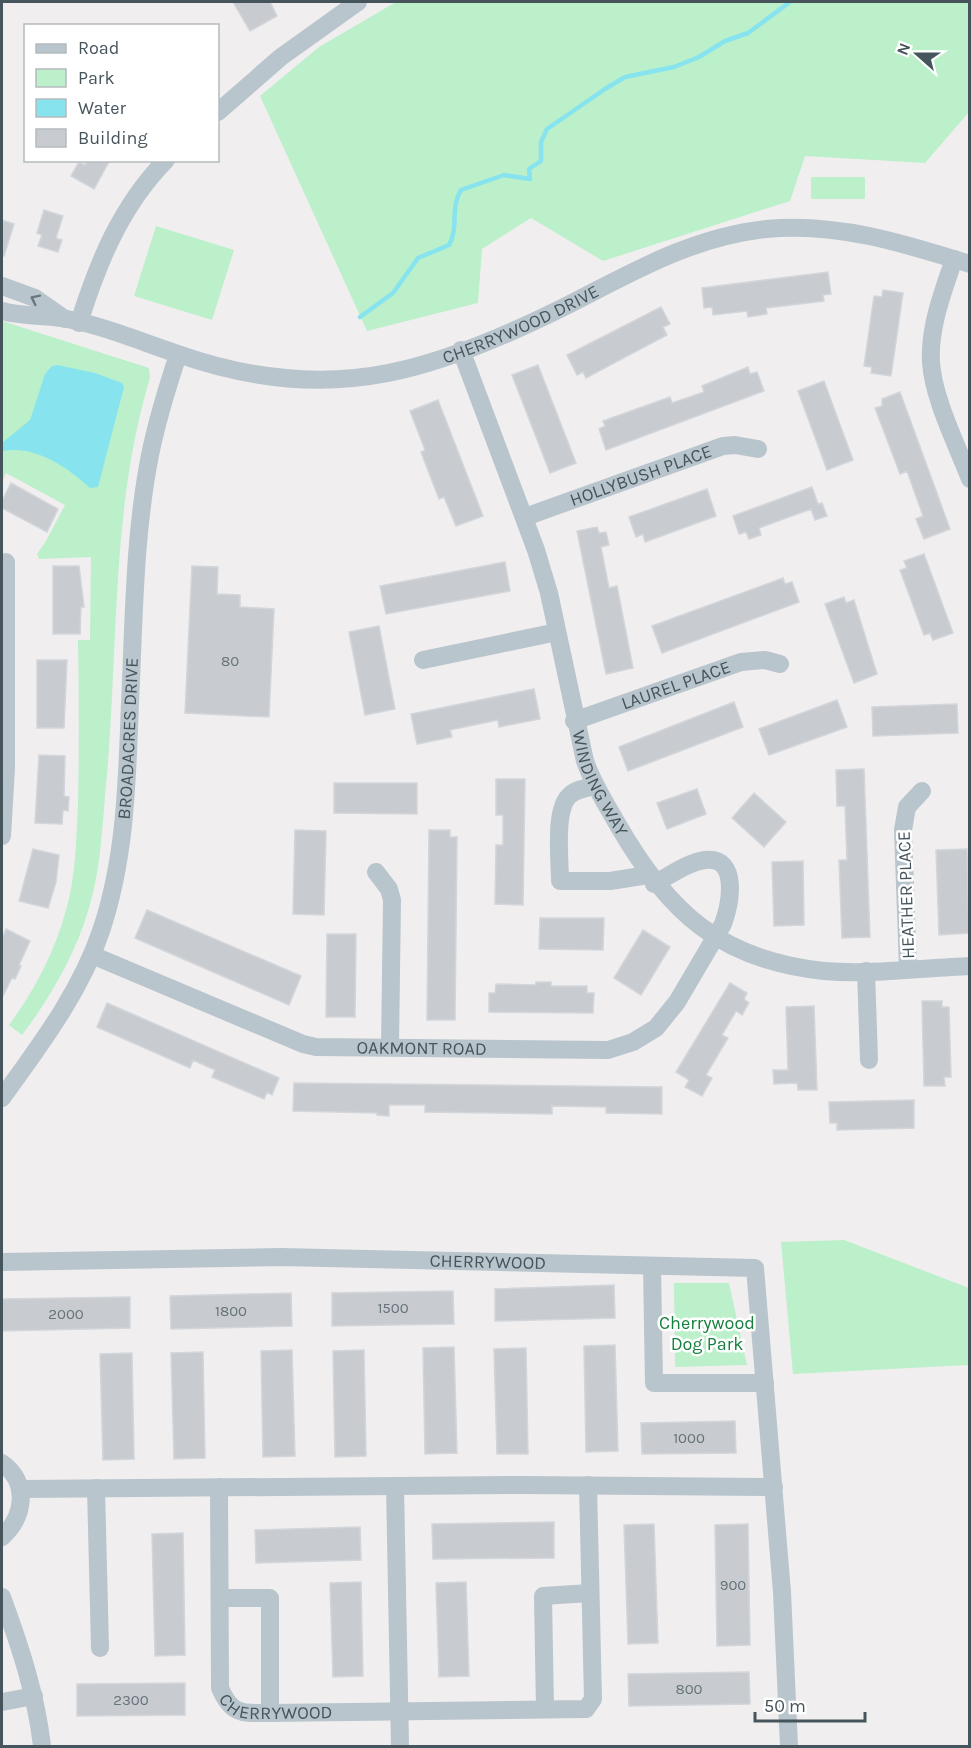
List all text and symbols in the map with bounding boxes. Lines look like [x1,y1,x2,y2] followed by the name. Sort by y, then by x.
[24,24,219,162] legend
[887,24,947,84] north arrow
[78,37,119,59] text: Road
[893,40,914,58] text: N
[78,67,115,89] text: Park
[78,97,126,119] text: Water
[78,127,148,149] text: Building
[439,280,603,369] street label: CHERRYWOOD DRIVE
[31,295,42,306] one-way arrow
[567,440,715,511] street label: HOLLYBUSH PLACE
[221,652,239,670] house number: 80
[618,656,733,714] street label: LAUREL PLACE
[113,657,143,820] street label: BROADACRES DRIVE
[568,728,633,840] street label: WINDING WAY
[893,831,919,959] street label: HEATHER PLACE
[356,1036,487,1060] street label: OAKMONT ROAD
[429,1249,546,1274] street label: CHERRYWOOD
[377,1299,409,1317] house number: 1500
[215,1302,247,1320] house number: 1800
[48,1305,84,1323] house number: 2000
[659,1312,755,1355] park label: Cherrywood Dog Park
[673,1429,705,1447] house number: 1000
[720,1576,746,1594] house number: 900
[675,1680,703,1698] house number: 800
[755,1685,864,1723] scale bar
[214,1689,333,1724] street label: CHERRYWOOD
[113,1691,149,1709] house number: 2300
[764,1695,806,1717] text: 50 m

